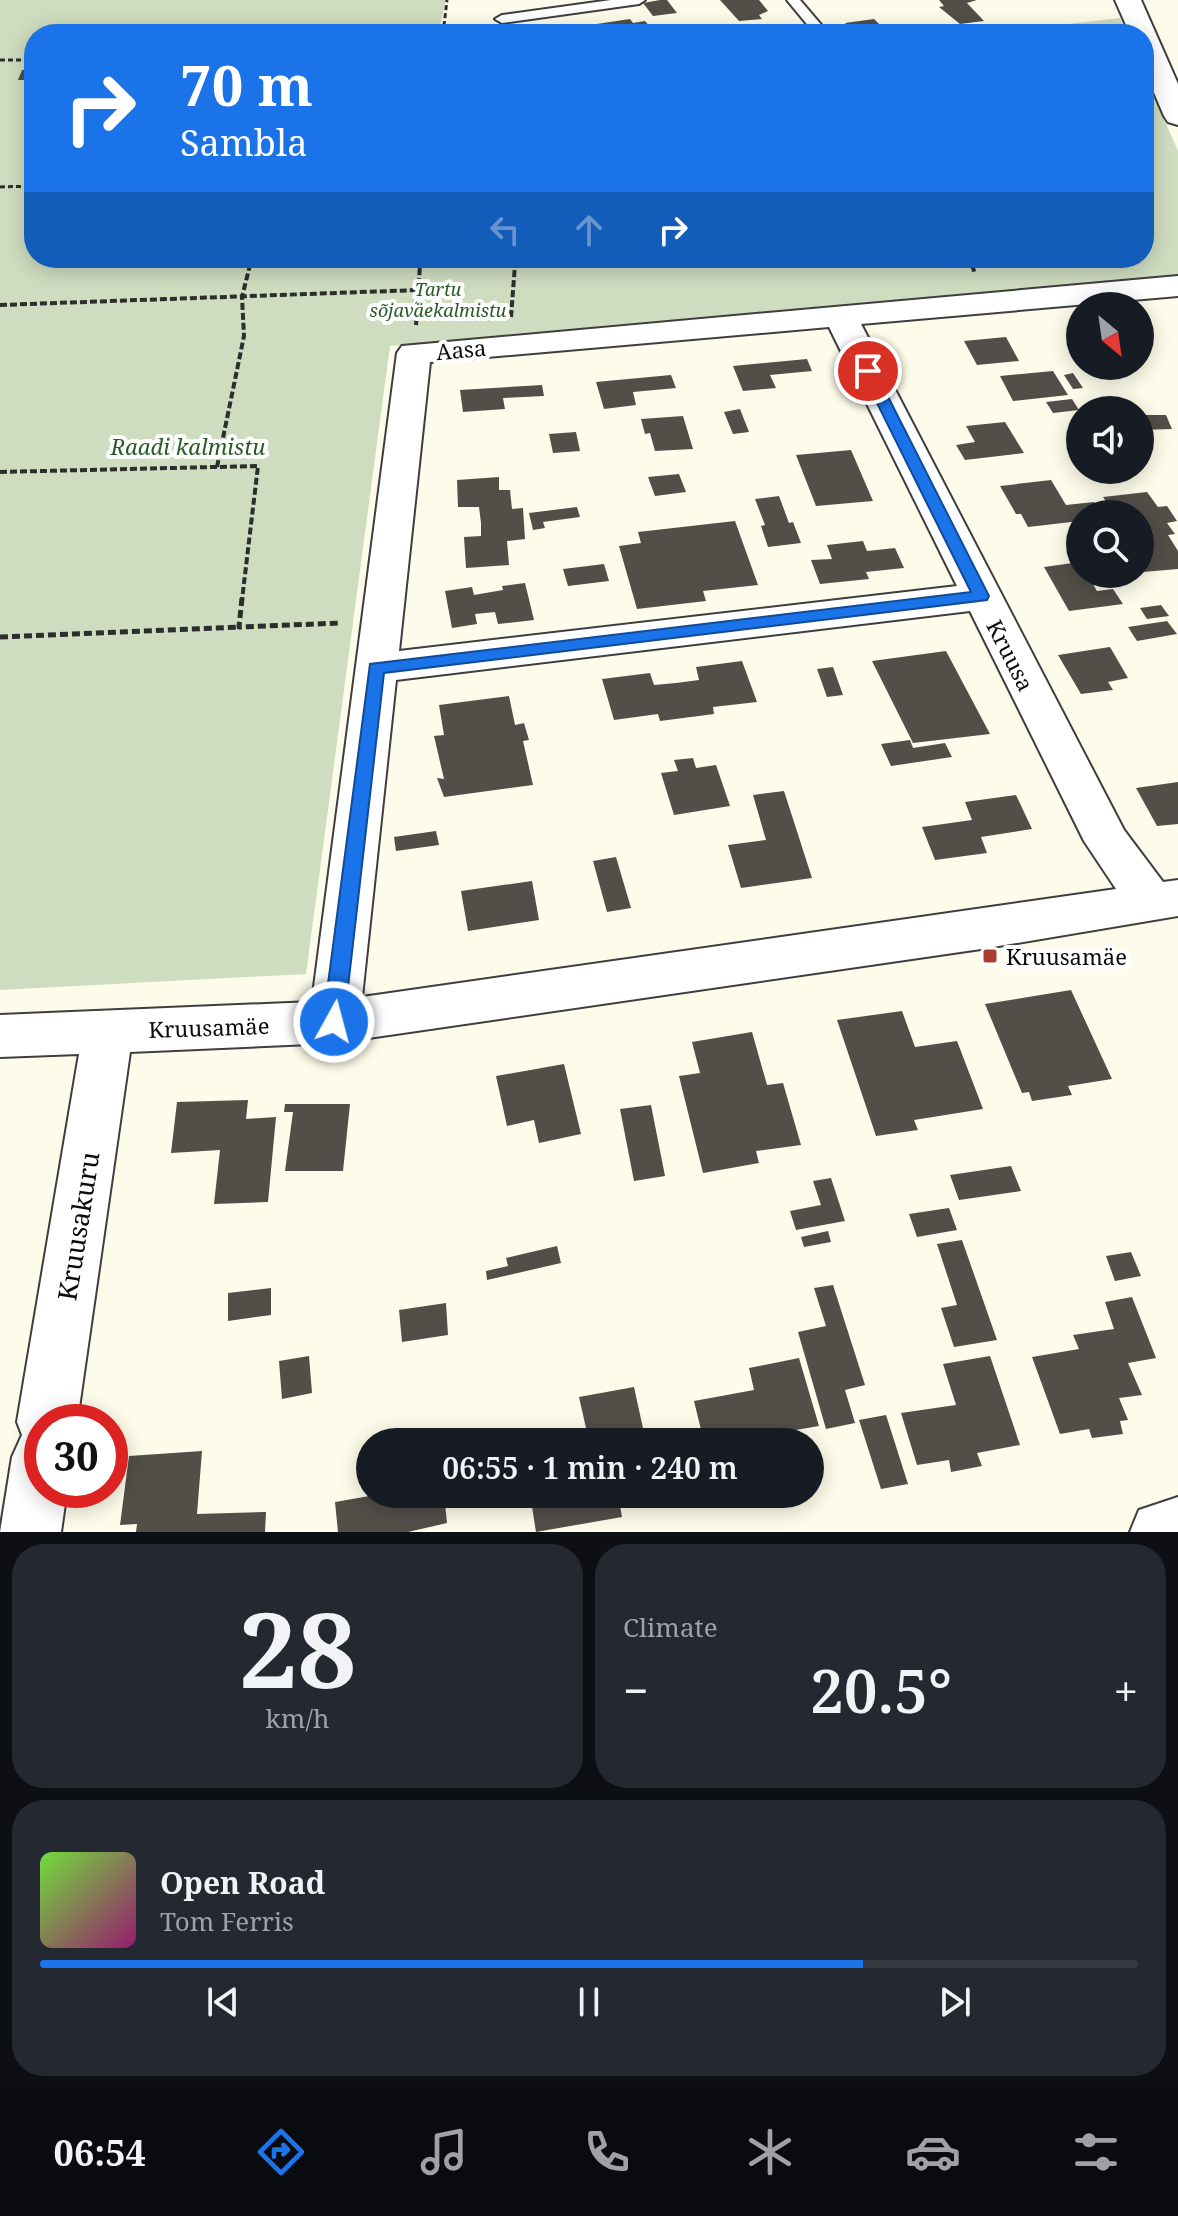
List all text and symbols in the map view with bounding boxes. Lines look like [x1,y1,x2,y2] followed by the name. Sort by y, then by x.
[180,46,313,122] text: 70 m
[48,56,152,160] icon: right
[180,118,307,167] text: Sambla
[483,208,527,252] icon: left
[567,208,611,252] icon: ahead
[651,208,695,252] icon: right
[370,277,507,322] park label: Tartu sõjaväekalmistu
[1066,292,1154,380] north arrow
[1066,292,1154,588] map controls
[435,332,487,366] street label: Aasa
[834,337,902,405] pin
[846,349,890,393] icon: arrive
[1066,396,1154,484] button: sound
[109,431,266,461] park label: Raadi kalmistu
[1066,500,1154,588] button: search
[980,614,1042,696] street label: Kruusa
[1006,941,1127,971] place label: Kruusamäe
[981,947,999,965] marker: Kruusamäe
[292,980,376,1064] position arrow
[148,1010,270,1044] street label: Kruusamäe
[48,1149,108,1303] street label: Kruusakuru
[24,1404,128,1508] speed limit sign: 30
[442,1447,738,1488] text: 06:55 · 1 min · 240 m
[239,1577,356,1718] text: 28
[623,1609,718,1645] text: Climate
[810,1649,952,1731] text: 20.5°
[623,1660,648,1720] text: −
[1113,1660,1138,1720] text: +
[266,1700,329,1736] text: km/h
[160,1862,325,1903] text: Open Road
[160,1903,294,1939] text: Tom Ferris
[201,1980,245,2024] icon: previous
[567,1980,611,2024] icon: pause
[933,1980,977,2024] icon: next
[253,2124,309,2180] icon: directions
[416,2124,472,2180] icon: music
[579,2124,635,2180] icon: phone
[742,2124,798,2180] icon: climate
[905,2124,961,2180] icon: car
[1068,2124,1124,2180] icon: filters
[54,2128,146,2177] text: 06:54

